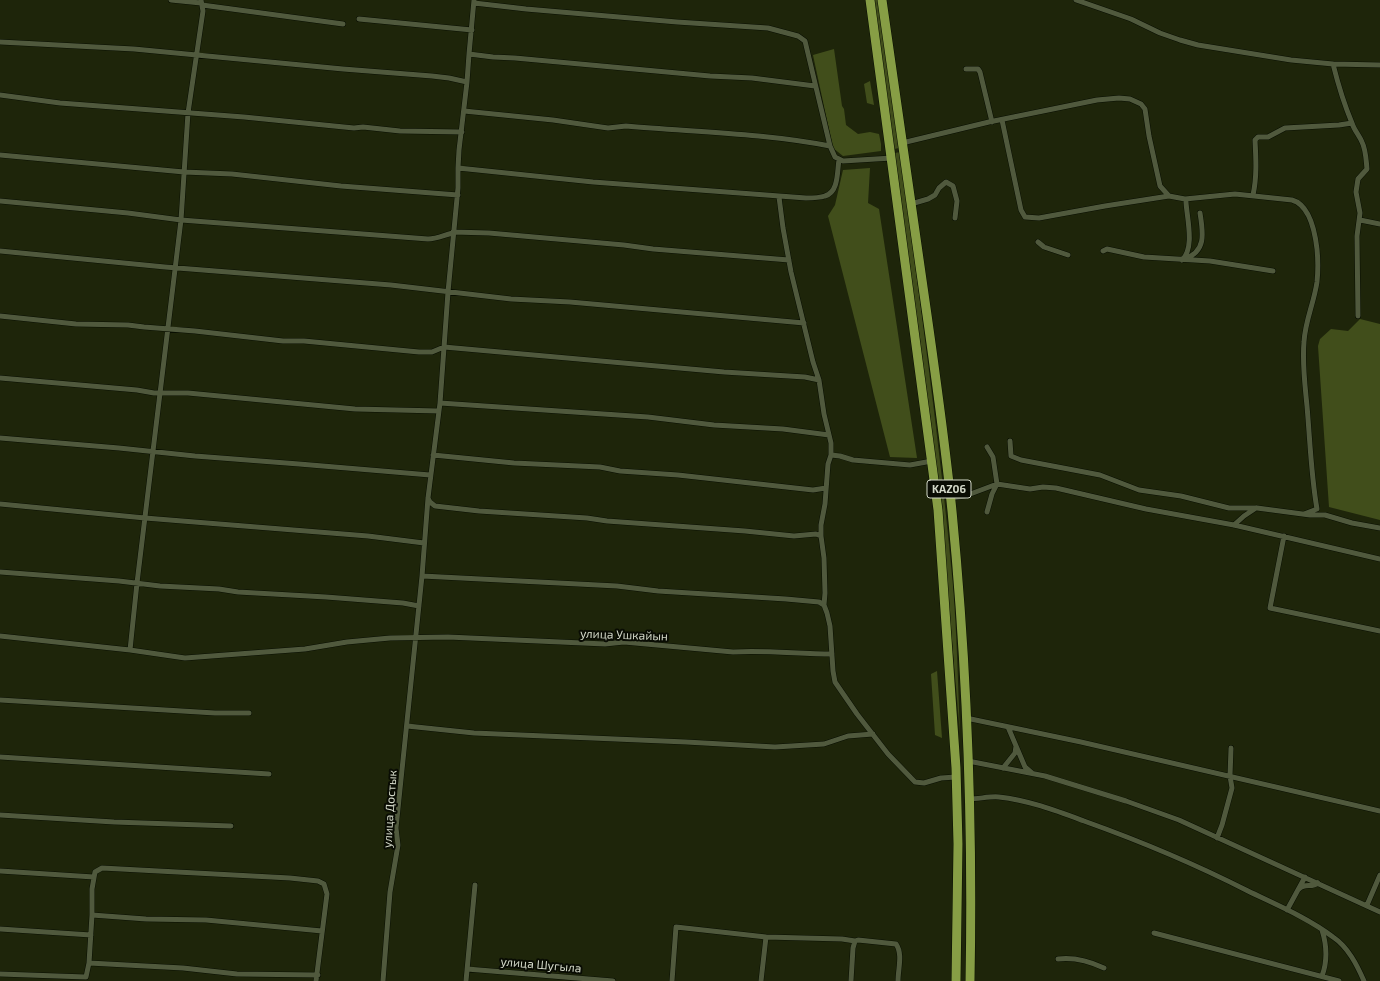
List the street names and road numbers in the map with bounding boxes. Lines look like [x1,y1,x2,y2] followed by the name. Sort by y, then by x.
[927,480,971,498] road number: KАZ06
[580,626,668,644] street label: улица Ушкайын
[380,769,400,849] street label: улица Достык
[500,954,582,976] street label: улица Шугыла

